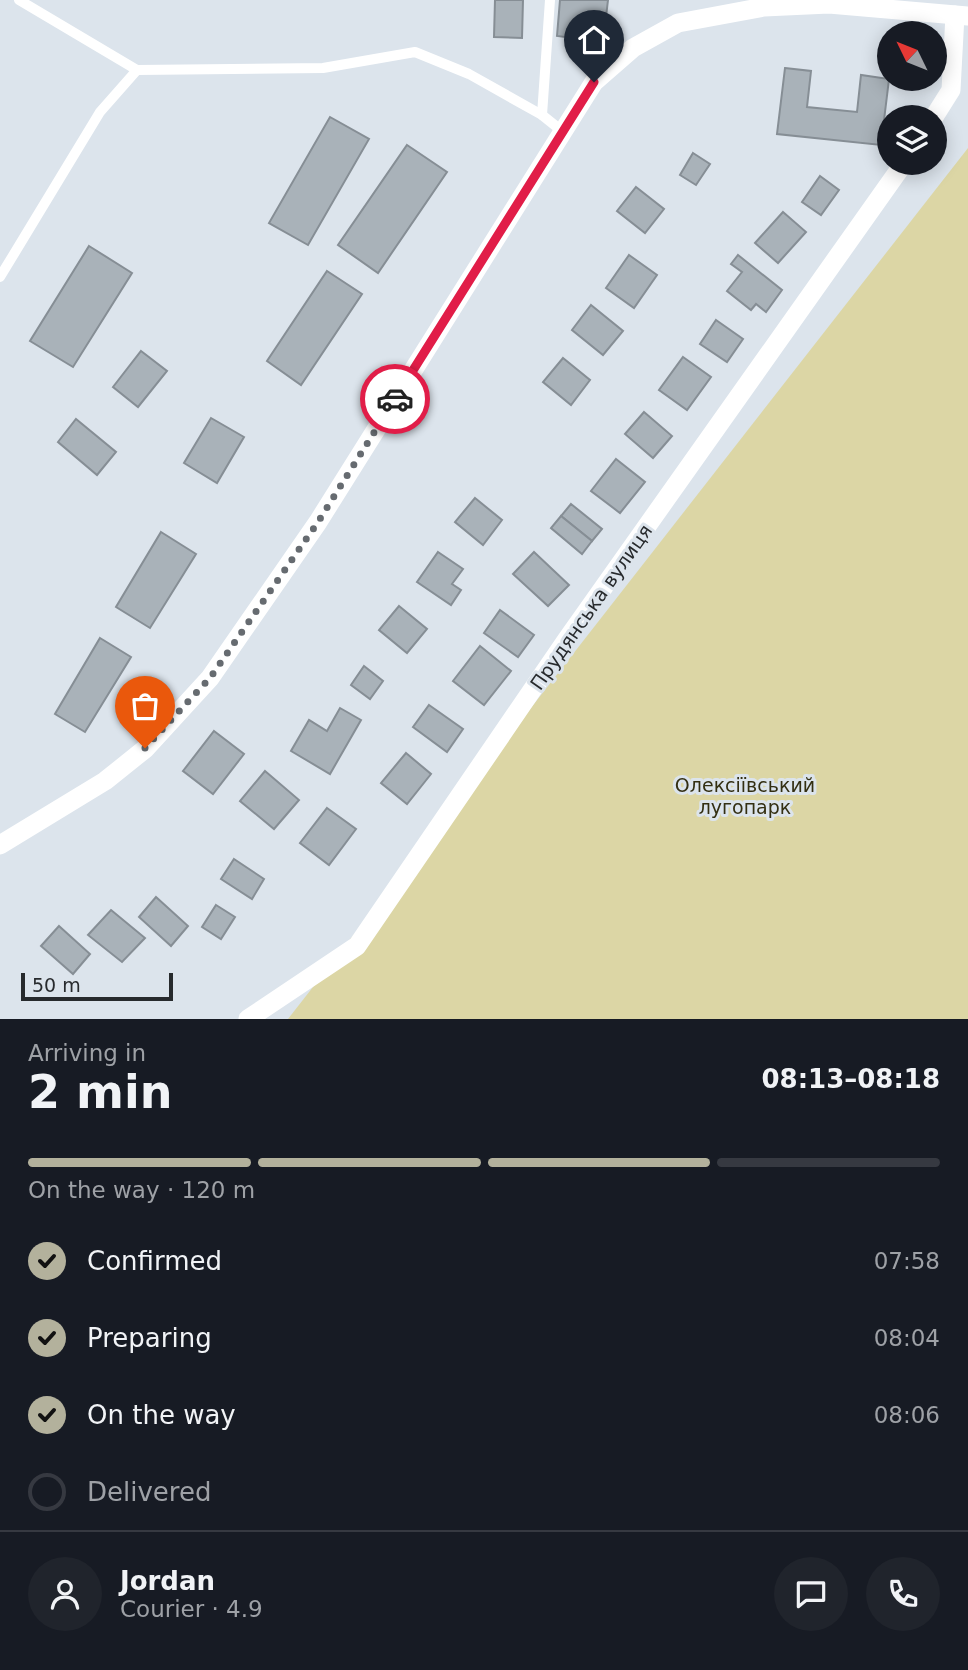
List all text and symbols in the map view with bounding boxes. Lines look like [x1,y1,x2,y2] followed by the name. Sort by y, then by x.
[564,10,624,82] pin
[575,21,613,59] icon: home
[877,21,947,91] north arrow
[877,21,947,175] map controls
[877,105,947,175] button: layers
[360,364,430,434] courier
[376,380,414,418] icon: car
[526,520,656,694] street label: Прудянська вулиця
[115,676,175,748] pin
[126,687,164,725] icon: bag
[675,774,815,818] park label: Олексіївський лугопарк
[21,970,173,1002] scale bar
[32,974,81,996] text: 50 m
[28,1040,146,1066] text: Arriving in
[761,1064,940,1094] text: 08:13–08:18
[28,1065,172,1119] text: 2 min
[28,1177,255,1203] text: On the way · 120 m
[28,1242,66,1280] icon: check
[87,1246,222,1276] text: Confirmed
[874,1248,940,1274] text: 07:58
[28,1319,66,1357] icon: check
[87,1323,212,1353] text: Preparing
[874,1325,940,1351] text: 08:04
[28,1396,66,1434] icon: check
[87,1400,236,1430] text: On the way
[874,1402,940,1428] text: 08:06
[87,1477,211,1507] text: Delivered
[28,1557,102,1631] button: person
[774,1557,848,1631] button: chat
[866,1557,940,1631] button: phone
[120,1566,215,1596] text: Jordan
[120,1596,263,1622] text: Courier · 4.9

